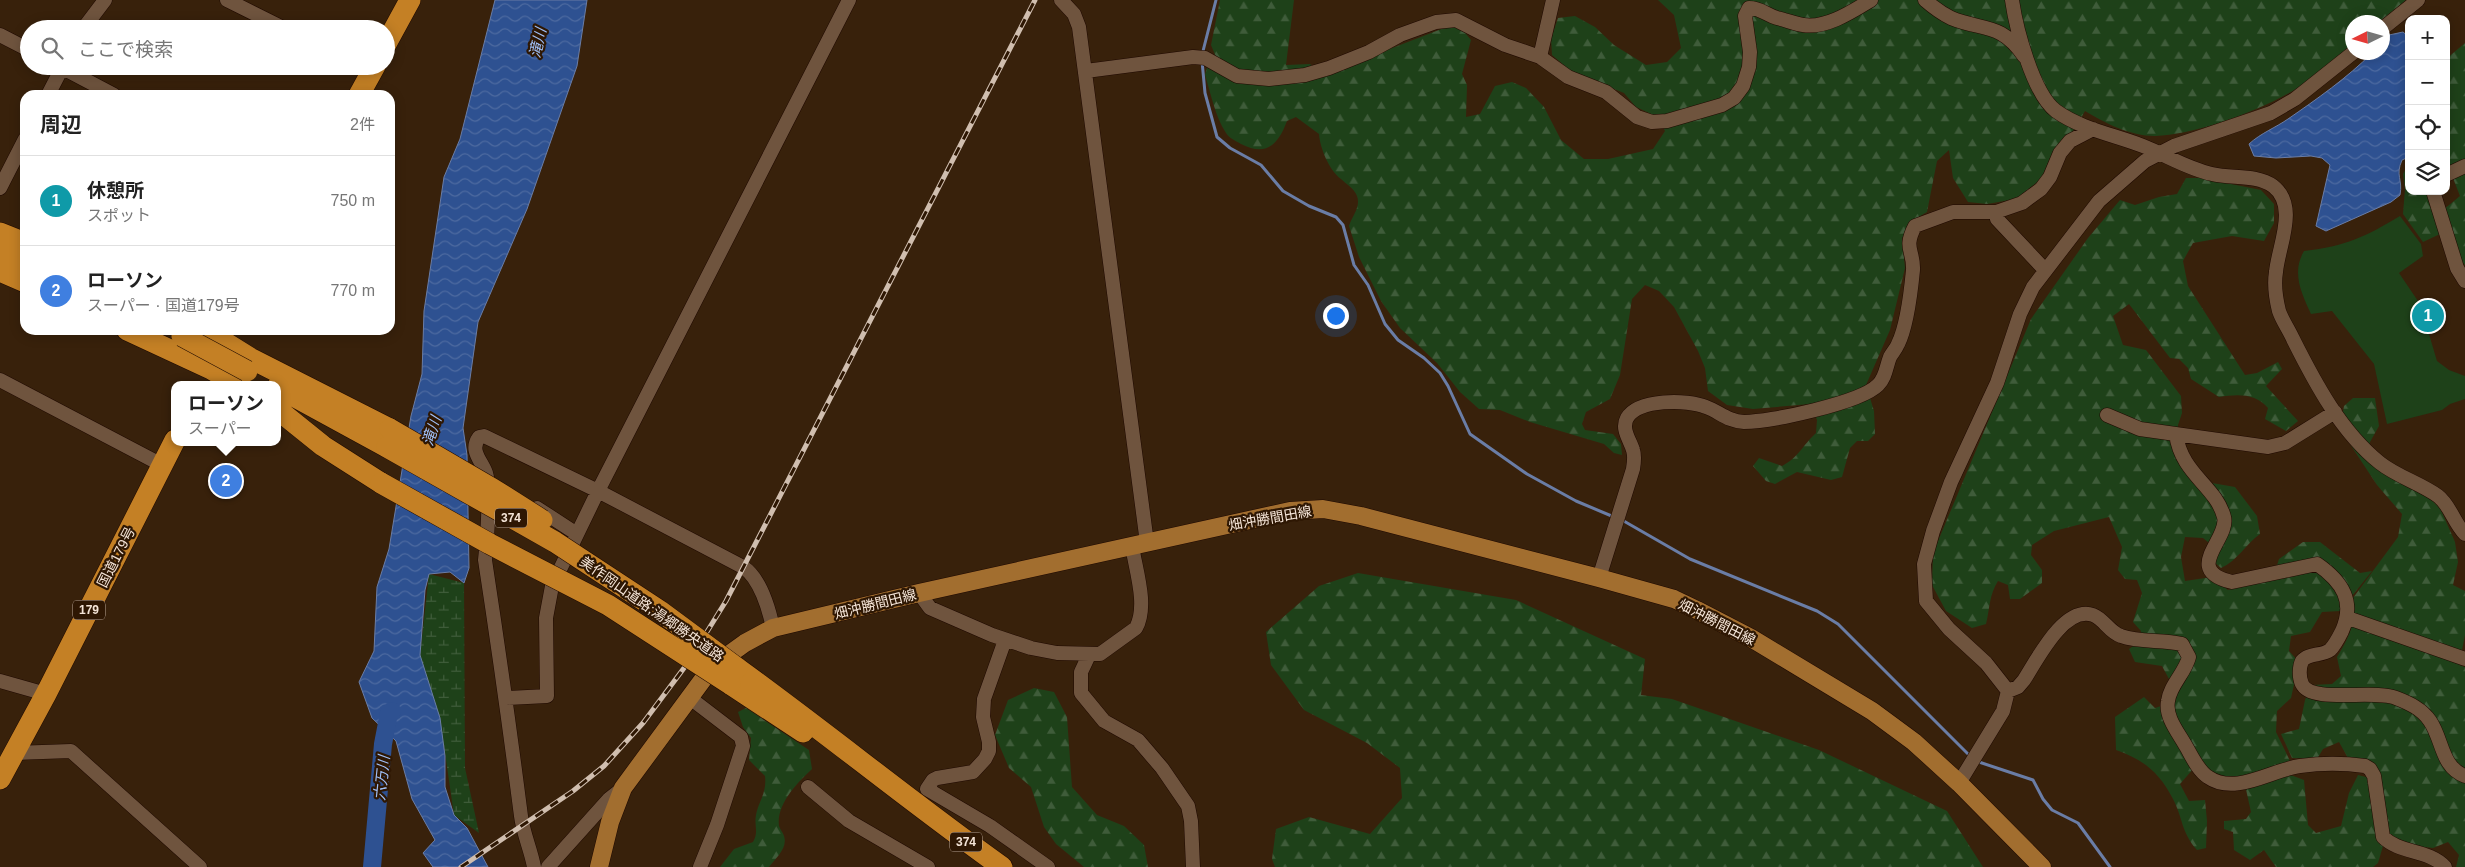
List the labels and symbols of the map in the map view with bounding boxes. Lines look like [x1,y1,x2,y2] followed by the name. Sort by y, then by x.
[2345,15,2390,60] north arrow
[526,24,550,59] water label: 滝川
[2412,297,2444,335] pin: 1
[1323,303,1349,329] your location
[419,412,445,448] water label: 滝川
[210,462,242,500] pin: 2
[1227,503,1313,533] street label: 畑沖勝間田線
[495,508,527,528] road number: 374
[94,524,138,590] street label: 国道179号
[577,553,727,665] street label: 美作岡山道路;湯郷勝央道路
[832,586,918,622] street label: 畑沖勝間田線
[1676,596,1758,648] street label: 畑沖勝間田線
[73,600,105,620] road number: 179
[371,753,393,801] water label: 六万川
[950,832,982,852] road number: 374

